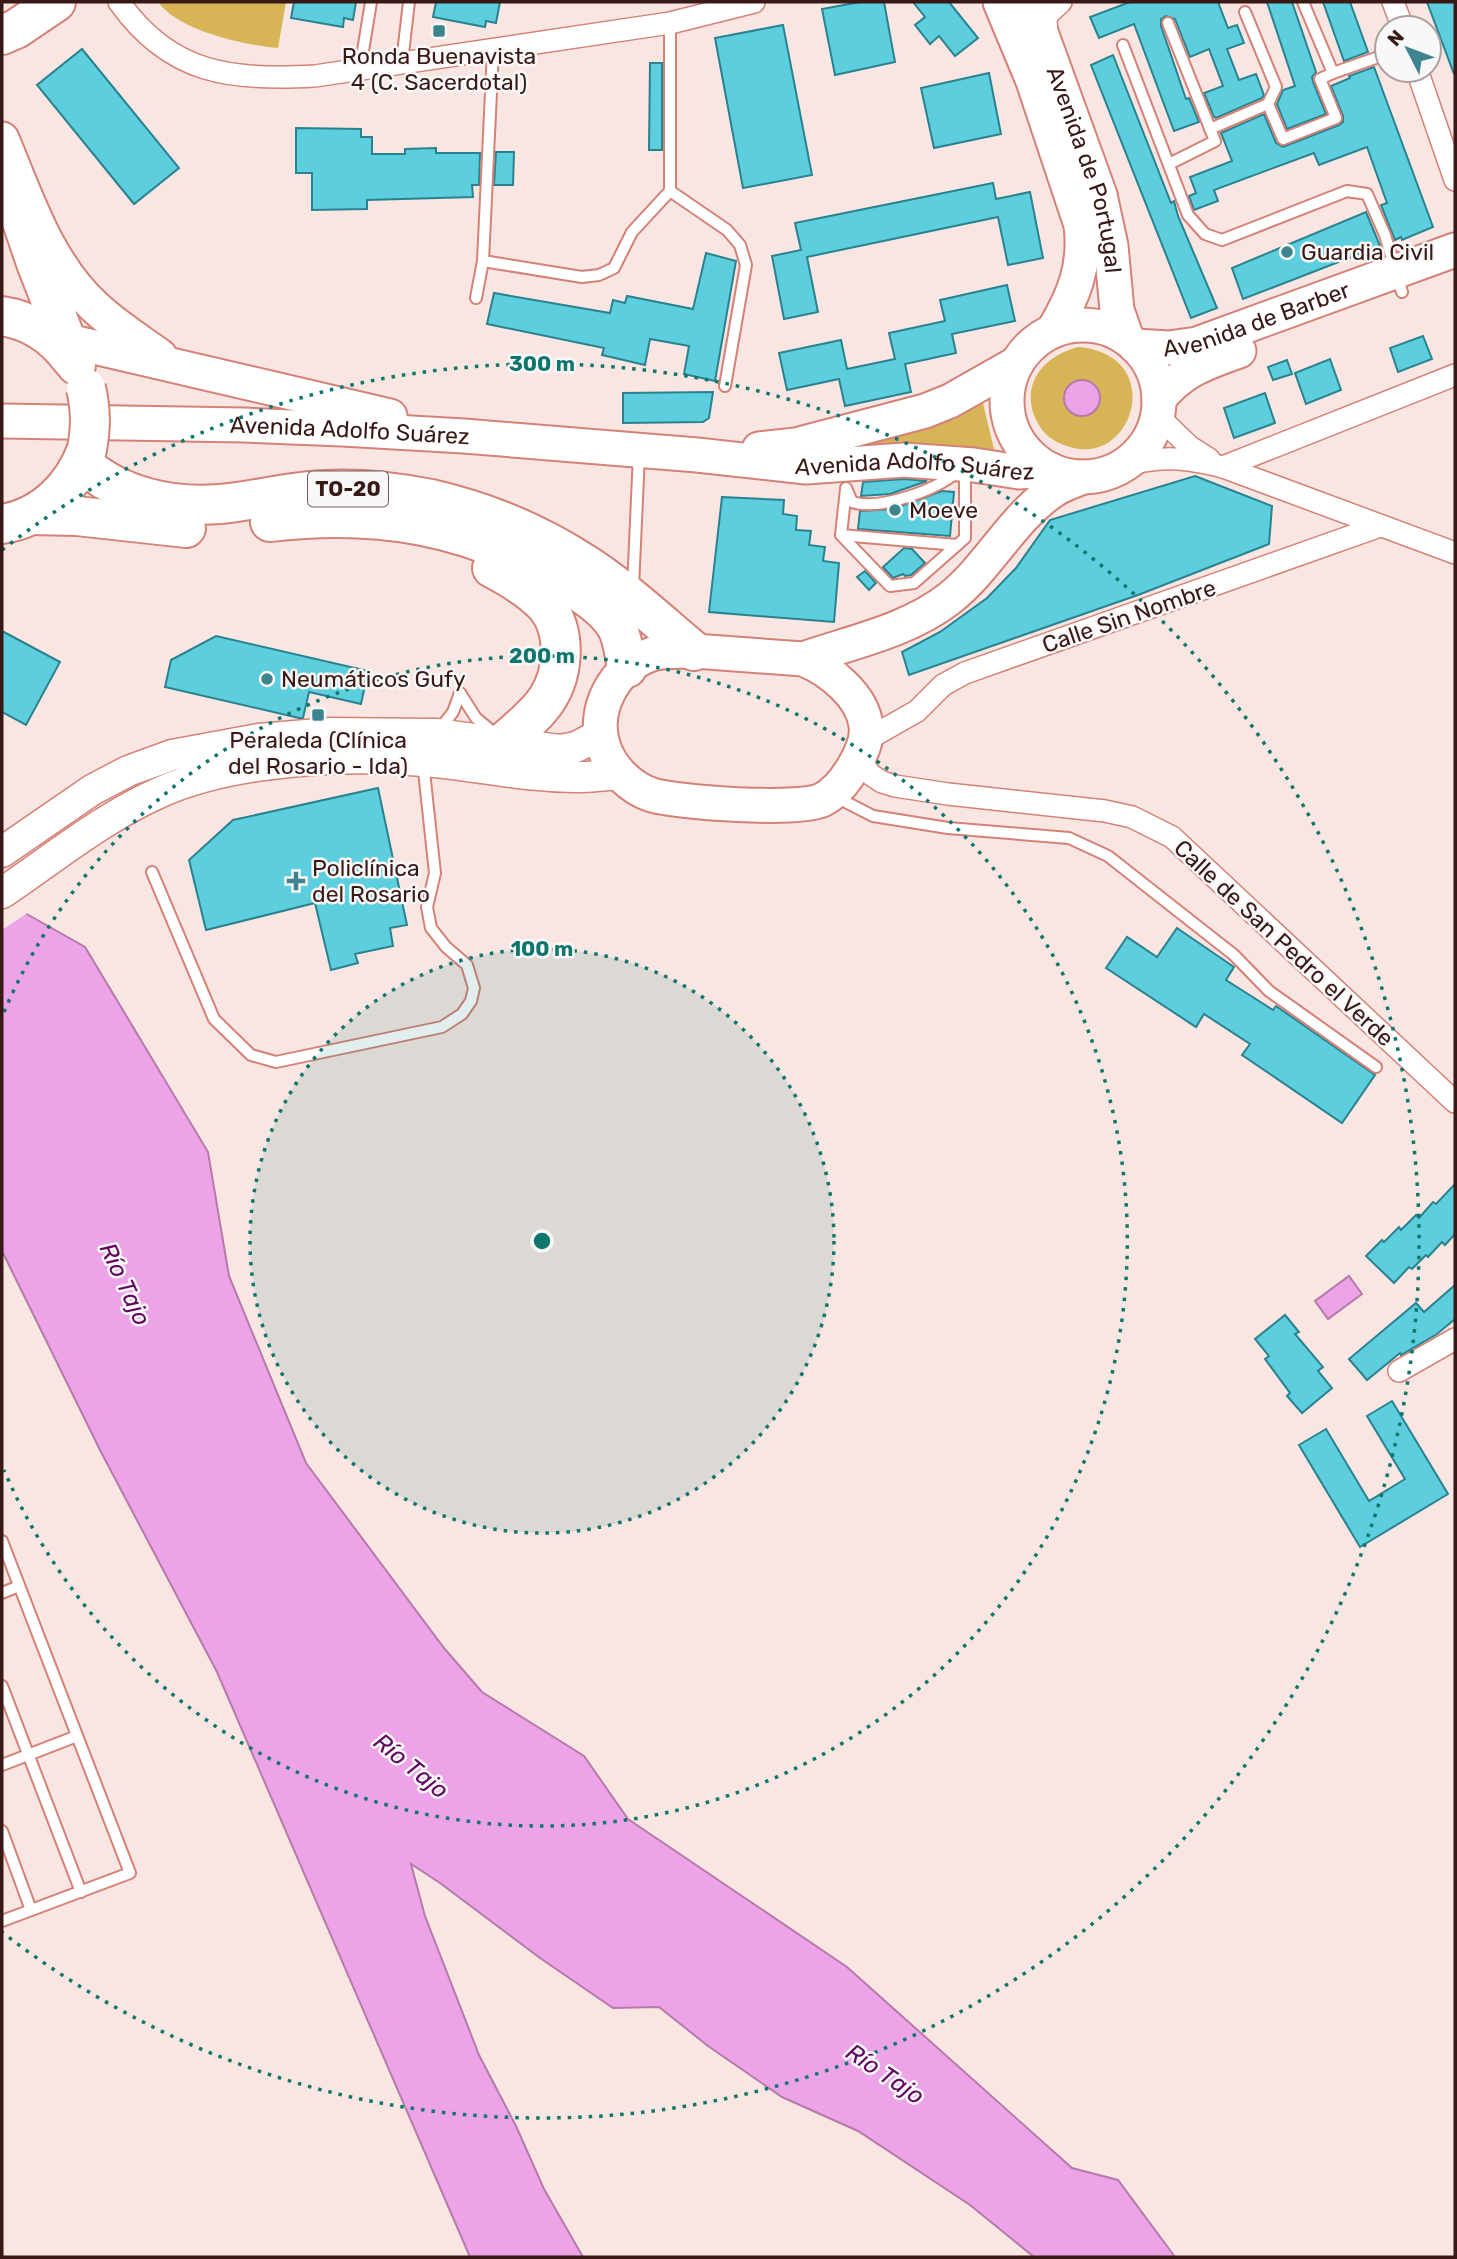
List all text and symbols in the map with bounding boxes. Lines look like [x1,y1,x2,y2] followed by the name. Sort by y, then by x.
[1373,14,1443,84] north arrow
[431,23,447,39] marker: Ronda Buenavista 4 (C. Sacerdotal)
[1383,25,1409,51] text: N
[342,42,536,96] place label: Ronda Buenavista 4 (C. Sacerdotal)
[1041,62,1127,274] street label: Avenida de Portugal
[1301,238,1434,266] place label: Guardia Civil
[1279,244,1295,260] marker: Guardia Civil
[1161,275,1354,363] street label: Avenida de Barber
[509,351,575,376] text: 300 m
[230,411,471,450] street label: Avenida Adolfo Suárez
[794,446,1035,486] street label: Avenida Adolfo Suárez
[308,472,388,506] road number: TO-20
[909,496,978,524] place label: Moeve
[887,502,903,518] marker: Moeve
[1038,573,1220,659] street label: Calle Sin Nombre
[509,643,575,668] text: 200 m
[281,665,466,693] place label: Neumáticos Gufy
[259,671,275,687] marker: Neumáticos Gufy
[310,707,326,723] marker: Peraleda (Clínica del Rosario - Ida)
[228,726,408,780] place label: Peraleda (Clínica del Rosario - Ida)
[1168,834,1400,1052] street label: Calle de San Pedro el Verde
[312,854,430,908] place label: Policlínica del Rosario
[286,871,306,891] marker: Policlínica del Rosario
[511,936,573,961] text: 100 m
[530,1229,554,1253] centre of rings
[94,1238,156,1330] water label: Río Tajo
[368,1727,454,1805] water label: Río Tajo
[841,2038,929,2110] water label: Río Tajo

